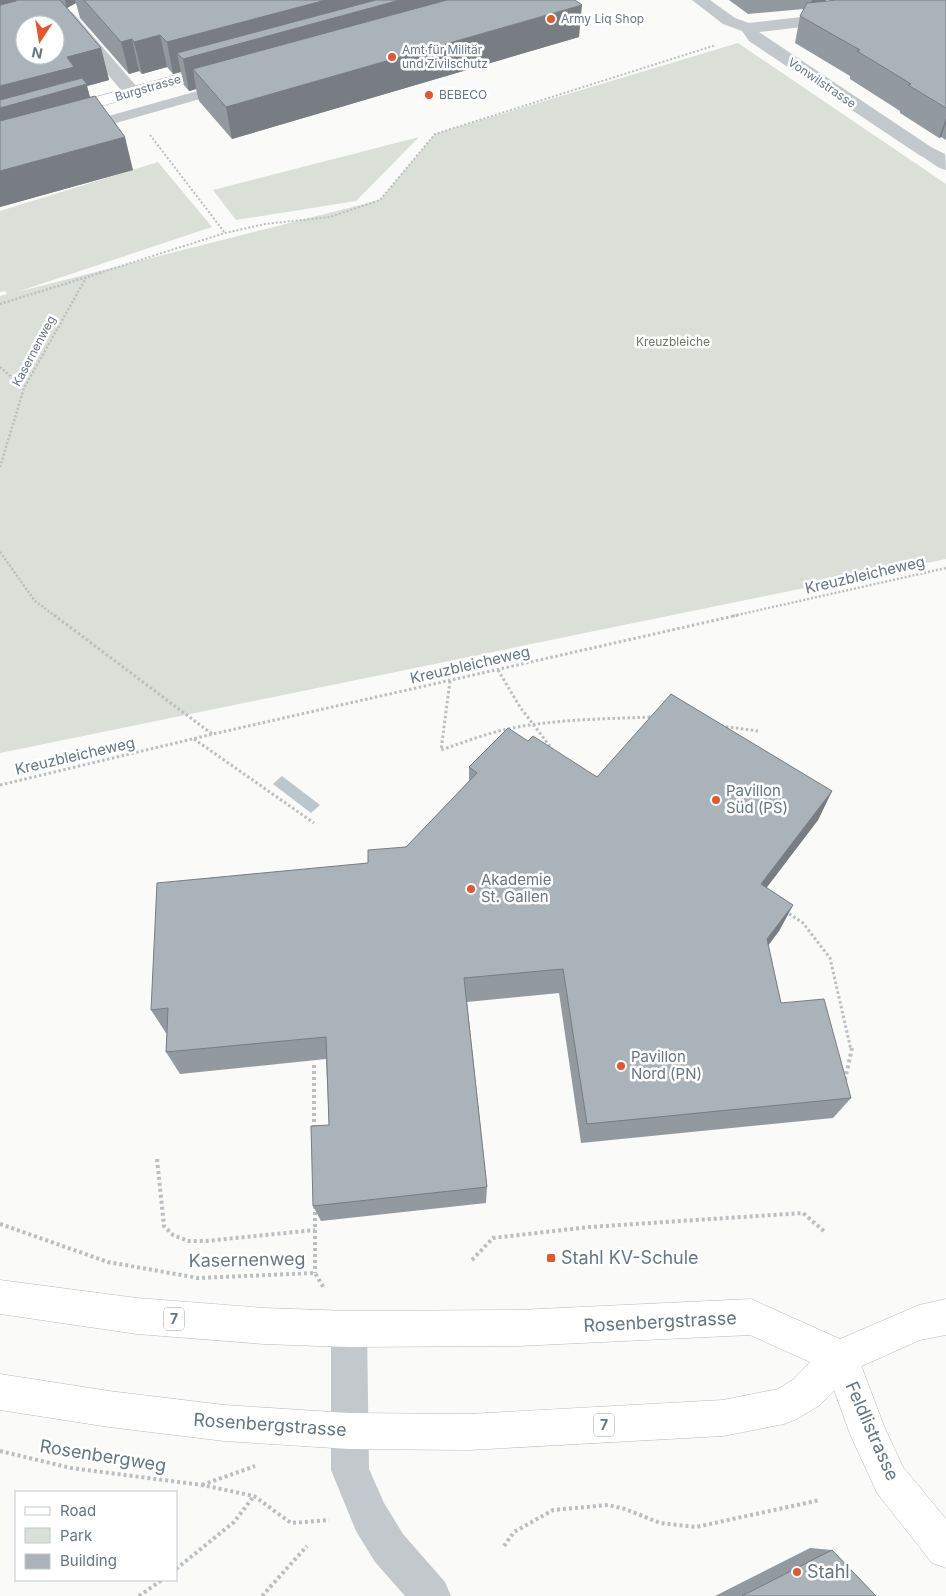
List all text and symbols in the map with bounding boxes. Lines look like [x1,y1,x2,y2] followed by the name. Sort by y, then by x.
[561,11,644,26] place label: Army Liq Shop
[545,13,557,25] marker: Army Liq Shop
[15,15,65,65] north arrow
[402,42,488,71] place label: Amt für Militär und Zivilschutz
[30,44,44,63] text: N
[386,51,398,63] marker: Amt für Militär und Zivilschutz
[785,54,859,111] street label: Vonwilstrasse
[113,71,183,104] street label: Burgstrasse
[439,87,487,102] place label: BEBECO
[423,89,435,101] marker: BEBECO
[9,313,58,389] street label: Kasernenweg
[636,334,710,349] park label: Kreuzbleiche
[803,551,927,598] street label: Kreuzbleicheweg
[408,641,532,688] street label: Kreuzbleicheweg
[13,732,137,779] street label: Kreuzbleicheweg
[726,781,788,817] place label: Pavillon Süd (PS)
[710,794,722,806] marker: Pavillon Süd (PS)
[481,870,551,906] place label: Akademie St. Gallen
[465,883,477,895] marker: Akademie St. Gallen
[631,1047,702,1083] place label: Pavillon Nord (PN)
[615,1060,627,1072] marker: Pavillon Nord (PN)
[561,1247,699,1268] place label: Stahl KV-Schule
[188,1248,306,1271] street label: Kasernenweg
[545,1252,557,1264] marker: Stahl KV-Schule
[583,1307,737,1336] street label: Rosenbergstrasse
[164,1308,184,1330] road number: 7
[841,1378,904,1484] street label: Feldlistrasse
[193,1409,347,1440] street label: Rosenbergstrasse
[594,1414,614,1436] road number: 7
[38,1435,168,1476] street label: Rosenbergweg
[15,1491,178,1581] legend
[60,1501,96,1520] text: Road
[60,1526,93,1545] text: Park
[60,1551,117,1570] text: Building
[807,1561,850,1582] place label: Stahl
[791,1566,803,1578] marker: Stahl

